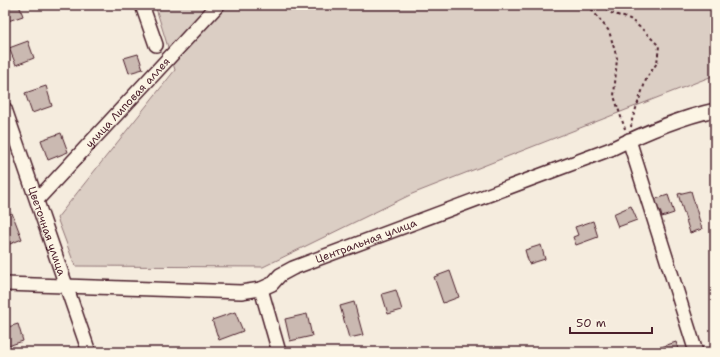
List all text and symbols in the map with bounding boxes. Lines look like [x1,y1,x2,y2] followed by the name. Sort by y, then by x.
[82,54,173,151] street label: улица Липовая аллея
[25,184,70,278] street label: Цветочная улица
[313,215,419,267] street label: Центральная улица
[570,309,652,335] scale bar
[576,315,606,331] text: 50 m

